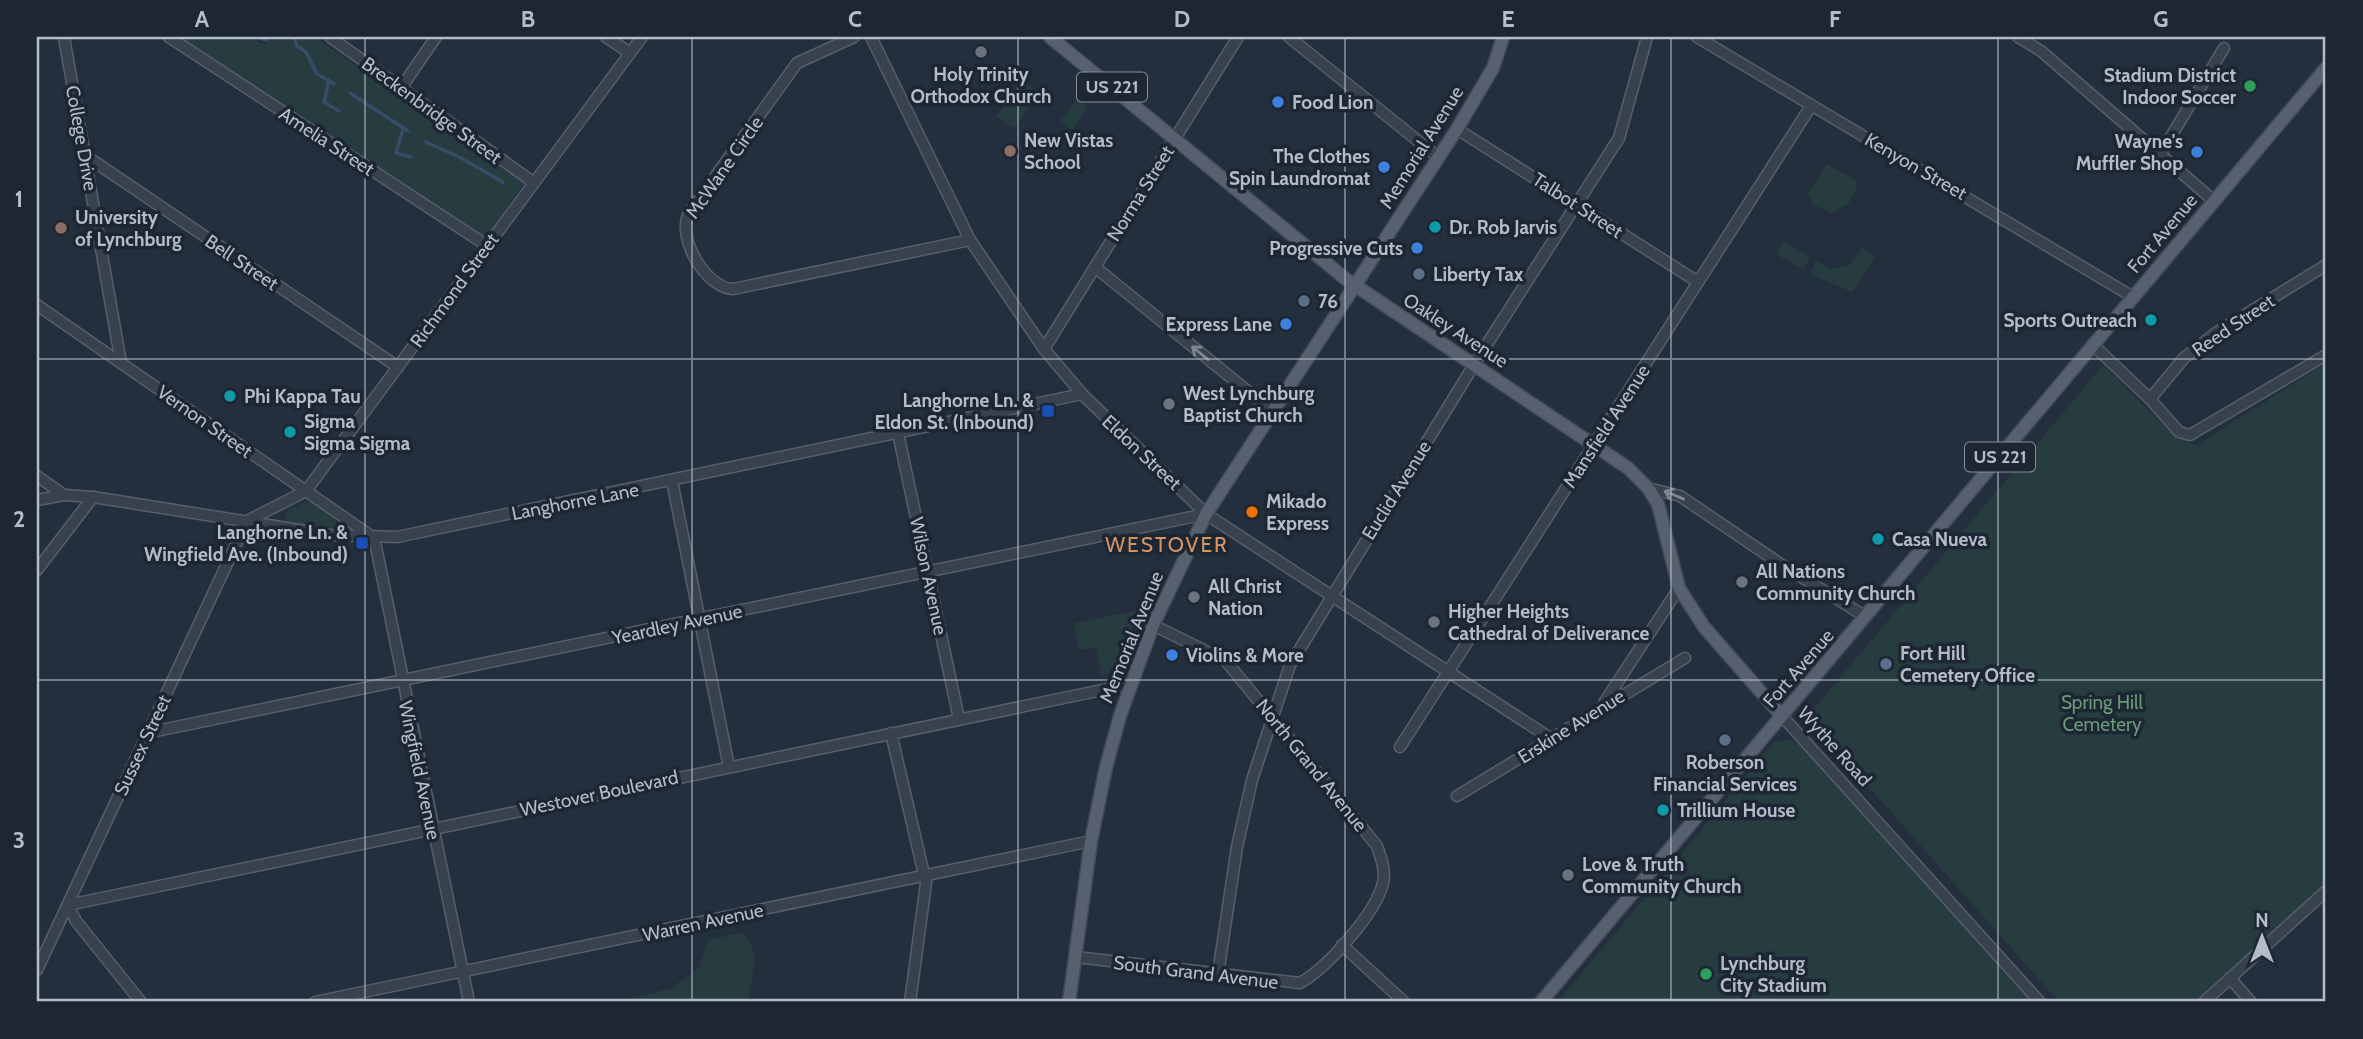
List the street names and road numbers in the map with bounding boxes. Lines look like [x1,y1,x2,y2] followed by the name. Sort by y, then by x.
[357,52,507,169] street label: Breckenbridge Street
[1077,72,1147,102] road number: US 221
[1375,81,1468,213] street label: Memorial Avenue
[61,84,102,193] street label: College Drive
[275,102,379,181] street label: Amelia Street
[681,112,768,223] street label: McWane Circle
[1861,128,1971,205] street label: Kenyon Street
[1102,141,1179,245] street label: Norma Street
[1528,168,1628,243] street label: Talbot Street
[2123,189,2202,278] street label: Fort Avenue
[405,228,504,352] street label: Richmond Street
[201,230,283,296] street label: Bell Street
[1399,288,1513,373] street label: Oakley Avenue
[2188,289,2279,361] street label: Reed Street
[1558,360,1655,492] street label: Mansfield Avenue
[153,380,257,463] street label: Vernon Street
[1097,410,1186,495] street label: Eldon Street
[1357,436,1436,544] street label: Euclid Avenue
[1965,443,2035,472] road number: US 221
[510,478,641,525] street label: Langhorne Lane
[905,515,952,637] street label: Wilson Avenue
[1095,568,1168,706] street label: Memorial Avenue
[609,599,745,650] street label: Yeardley Avenue
[1758,624,1839,712] street label: Fort Avenue
[1514,684,1629,768] street label: Erskine Avenue
[109,691,176,799] street label: Sussex Street
[1251,694,1372,836] street label: North Grand Avenue
[394,699,446,842] street label: Wingfield Avenue
[1793,702,1876,791] street label: Wythe Road
[518,765,680,821] street label: Westover Boulevard
[641,898,766,947] street label: Warren Avenue
[1112,951,1280,994] street label: South Grand Avenue

